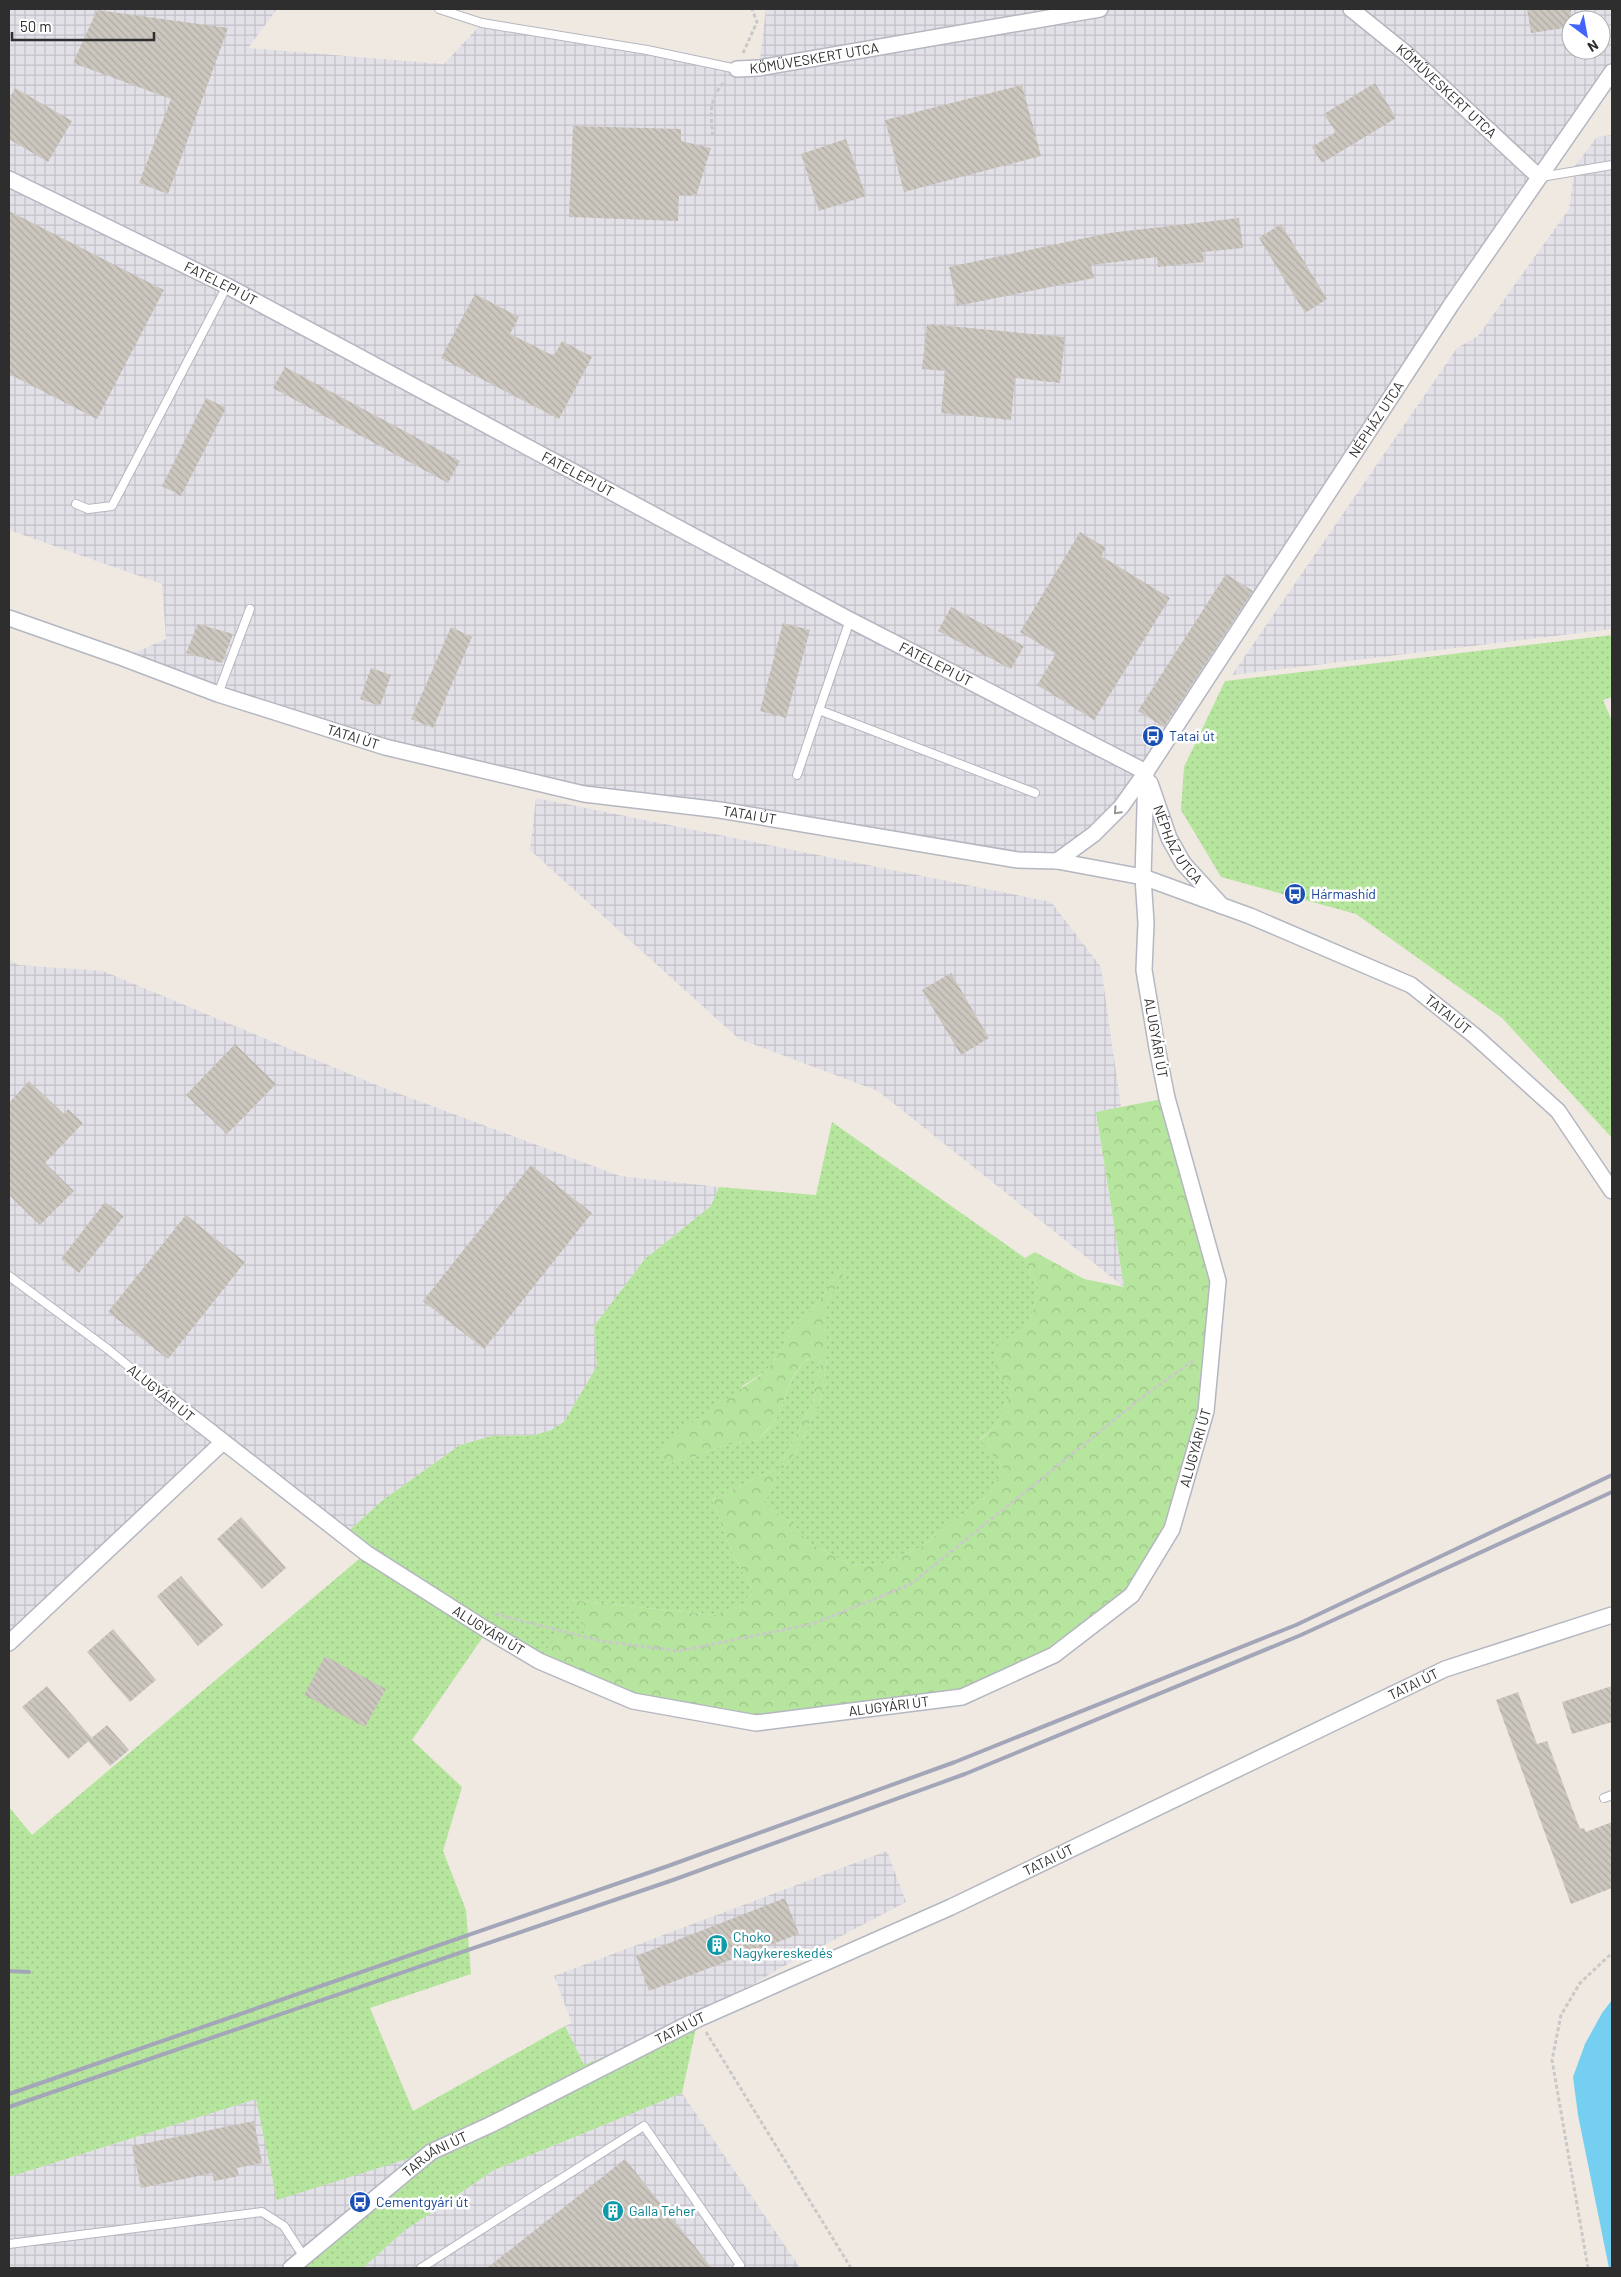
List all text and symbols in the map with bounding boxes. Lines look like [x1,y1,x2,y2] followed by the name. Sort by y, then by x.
[12,10,155,42] scale bar
[1561,10,1611,60] north arrow
[20,17,52,35] text: 50 m
[1585,37,1602,56] text: N
[749,38,880,76] street label: KŐMŰVESKERT UTCA
[1393,40,1501,142] street label: KŐMŰVESKERT UTCA
[182,257,260,309] street label: FATELEPI ÚT
[1345,377,1407,461] street label: NÉPHÁZ UTCA
[539,447,617,500] street label: FATELEPI ÚT
[897,638,975,689] street label: FATELEPI ÚT
[325,720,381,753] street label: TATAI ÚT
[1141,724,1165,748] bus stop icon: Tatai út
[1169,727,1215,744] place label: Tatai út
[722,802,778,827] street label: TATAI ÚT
[1150,803,1207,887] street label: NÉPHÁZ UTCA
[1114,805,1123,814] one-way arrow
[1283,882,1307,906] bus stop icon: Hármashíd
[1311,885,1376,902] place label: Hármashíd
[1422,991,1475,1038] street label: TATAI ÚT
[1141,997,1172,1079] street label: ALUGYÁRI ÚT
[124,1360,198,1425] street label: ALUGYÁRI ÚT
[1176,1406,1214,1489] street label: ALUGYÁRI ÚT
[450,1601,528,1658] street label: ALUGYÁRI ÚT
[1385,1664,1441,1703] street label: TATAI ÚT
[847,1692,930,1719] street label: ALUGYÁRI ÚT
[1020,1840,1076,1879] street label: TATAI ÚT
[733,1928,833,1961] place label: Choko Nagykereskedés
[705,1933,729,1957] building icon: Choko Nagykereskedés
[652,2008,708,2048] street label: TATAI ÚT
[399,2128,470,2180] street label: TARJÁNI ÚT
[348,2190,372,2214] bus stop icon: Cementgyári út
[376,2193,468,2210] place label: Cementgyári út
[601,2199,625,2223] building icon: Galla Teher
[629,2202,696,2219] place label: Galla Teher

